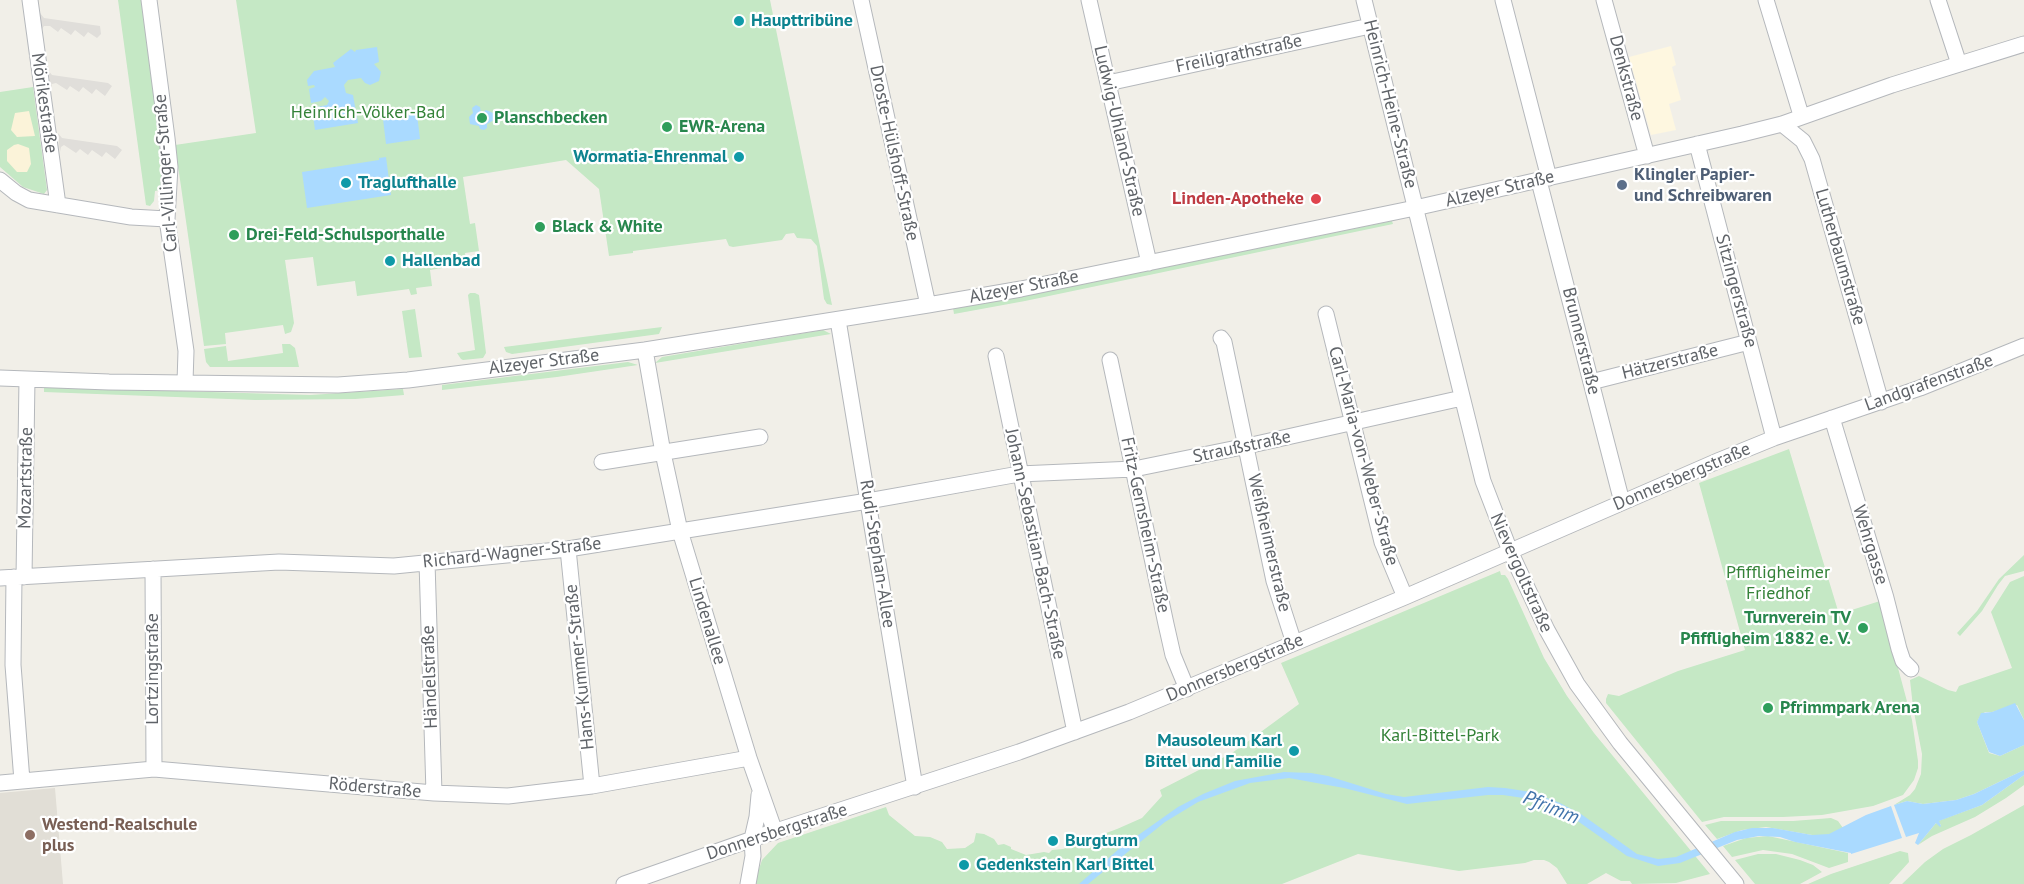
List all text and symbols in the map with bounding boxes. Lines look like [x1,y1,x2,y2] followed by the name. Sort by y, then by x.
[751,10,853,32] place label: Haupttribüne
[732,14,746,28] marker: Haupttribüne
[1359,17,1421,191] street label: Heinrich-Heine-Straße
[1174,30,1304,78] street label: Freiligrathstraße
[1604,33,1648,123] street label: Denkstraße
[1089,43,1149,219] street label: Ludwig-Uhland-Straße
[26,52,62,154] street label: Mörikestraße
[865,63,923,243] street label: Droste-Hülshoff-Straße
[150,93,182,253] street label: Carl-Villinger-Straße
[291,102,445,124] park label: Heinrich-Völker-Bad
[494,107,608,129] place label: Planschbecken
[475,111,489,125] marker: Planschbecken
[679,116,765,138] place label: EWR-Arena
[660,120,674,134] marker: EWR-Arena
[573,146,727,168] place label: Wormatia-Ehrenmal
[732,150,746,164] marker: Wormatia-Ehrenmal
[1634,164,1772,207] place label: Klingler Papier- und Schreibwaren
[1443,166,1557,212] street label: Alzeyer Straße
[358,172,457,194] place label: Traglufthalle
[339,176,353,190] marker: Traglufthalle
[1615,178,1629,192] marker: Klingler Papier- und Schreibwaren
[1810,186,1870,328] street label: Lutherbaumstraße
[1172,188,1304,210] place label: Linden-Apotheke
[1309,192,1323,206] marker: Linden-Apotheke
[552,216,663,238] place label: Black & White
[533,220,547,234] marker: Black & White
[246,224,445,246] place label: Drei-Feld-Schulsporthalle
[227,228,241,242] marker: Drei-Feld-Schulsporthalle
[1710,232,1762,350] street label: Sitzingerstraße
[402,250,480,272] place label: Hallenbad
[383,254,397,268] marker: Hallenbad
[967,266,1081,308] street label: Alzeyer Straße
[1557,285,1605,397] street label: Brunnerstraße
[1620,340,1720,384] street label: Hätzerstraße
[1323,344,1403,568] street label: Carl-Maria-von-Weber-Straße
[488,345,600,379] street label: Alzeyer Straße
[1862,350,1996,416] street label: Landgrafenstraße
[1191,426,1293,468] street label: Straußstraße
[14,427,38,529] street label: Mozartstraße
[1000,427,1070,661] street label: Johann-Sebastian-Bach-Straße
[1116,435,1174,615] street label: Fritz-Gernsheim-Straße
[1610,438,1754,516] street label: Donnersbergstraße
[1243,472,1295,614] street label: Weißheimerstraße
[855,478,899,630] street label: Rudi-Stephan-Allee
[1848,503,1892,587] street label: Wehrgasse
[1485,510,1557,636] street label: Nievergoltstraße
[422,533,602,573] street label: Richard-Wagner-Straße
[1726,562,1830,604] park label: Pfiffligheimer Friedhof
[683,575,731,667] street label: Lindenallee
[561,583,599,751] street label: Hans-Kummer-Straße
[1680,607,1851,650] place label: Turnverein TV Pfiffligheim 1882 e. V.
[142,613,164,725] street label: Lortzingstraße
[1856,621,1870,635] marker: Turnverein TV Pfiffligheim 1882 e. V.
[417,625,443,729] street label: Händelstraße
[1163,629,1307,707] street label: Donnersbergstraße
[1780,697,1920,719] place label: Pfrimmpark Arena
[1761,701,1775,715] marker: Pfrimmpark Arena
[1381,725,1499,747] park label: Karl-Bittel-Park
[1145,730,1282,772] place label: Mausoleum Karl Bittel und Familie
[1287,744,1301,758] marker: Mausoleum Karl Bittel und Familie
[328,773,422,803] street label: Röderstraße
[1519,786,1583,830] water label: Pfrimm
[704,799,850,865] street label: Donnersbergstraße
[42,814,197,856] place label: Westend-Realschule plus
[23,828,37,842] marker: Westend-Realschule plus
[1065,830,1138,852] place label: Burgturm
[1046,834,1060,848] marker: Burgturm
[976,854,1154,876] place label: Gedenkstein Karl Bittel
[957,858,971,872] marker: Gedenkstein Karl Bittel

